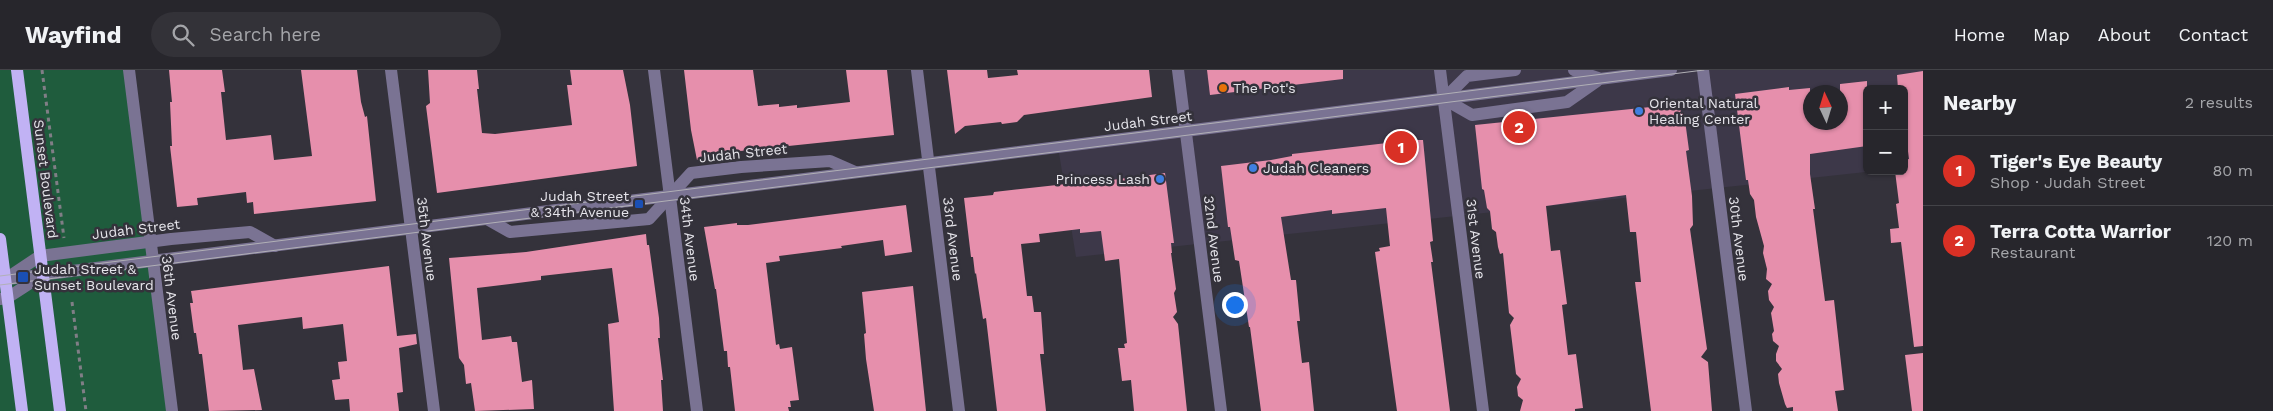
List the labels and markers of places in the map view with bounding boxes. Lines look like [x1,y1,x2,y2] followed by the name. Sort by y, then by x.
[1233,80,1296,96] place label: The Pot's
[1217,82,1229,94] marker: The Pot's
[1649,95,1759,127] place label: Oriental Natural Healing Center
[1633,105,1645,117] marker: Oriental Natural Healing Center
[1503,108,1535,146] pin: 2
[1385,128,1417,166] pin: 1
[1263,160,1369,176] place label: Judah Cleaners
[1247,162,1259,174] marker: Judah Cleaners
[1056,171,1150,187] place label: Princess Lash
[1154,173,1166,185] marker: Princess Lash
[531,188,629,220] place label: Judah Street & 34th Avenue
[633,198,645,210] marker: Judah Street & 34th Avenue
[34,261,154,293] place label: Judah Street & Sunset Boulevard
[16,270,30,284] marker: Judah Street & Sunset Boulevard

